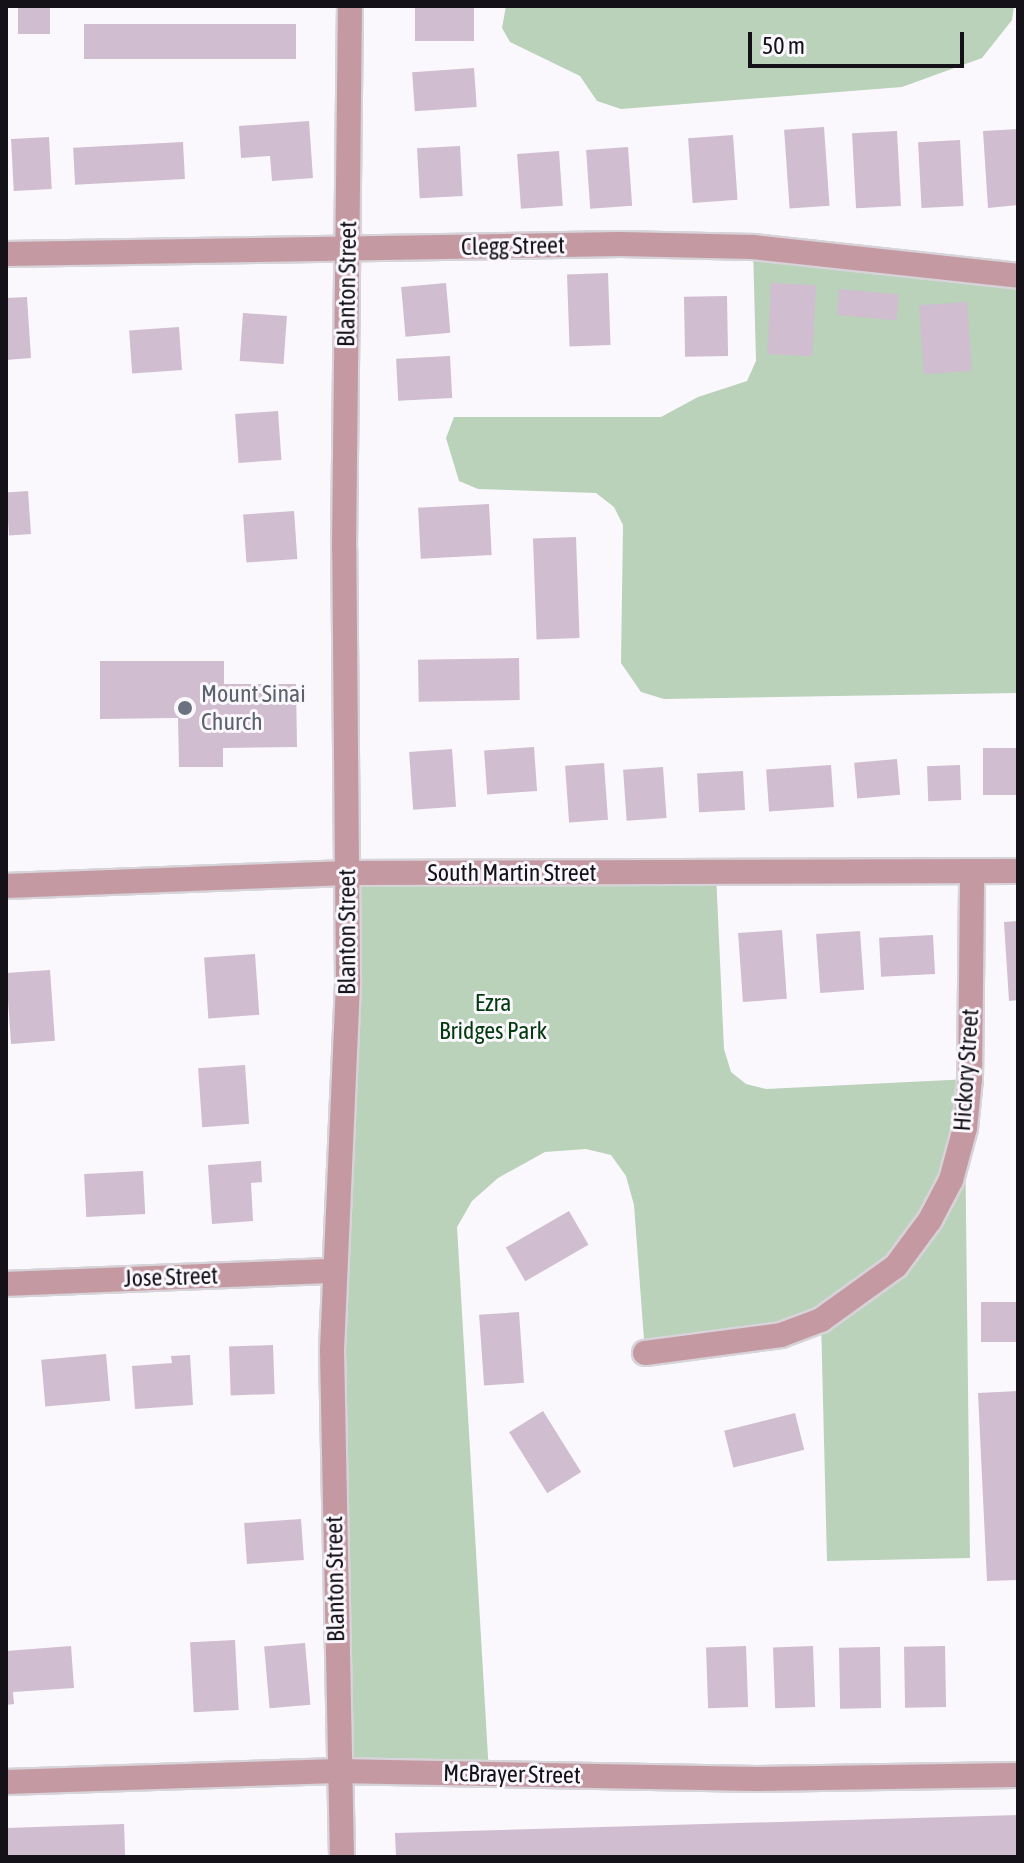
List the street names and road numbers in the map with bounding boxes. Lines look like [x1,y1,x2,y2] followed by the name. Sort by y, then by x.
[332,221,362,347] street label: Blanton Street
[461,231,565,261] street label: Clegg Street
[428,859,596,887] street label: South Martin Street
[333,869,361,995] street label: Blanton Street
[947,1008,985,1132] street label: Hickory Street
[123,1261,219,1293] street label: Jose Street
[320,1516,350,1642] street label: Blanton Street
[443,1758,581,1790] street label: McBrayer Street

